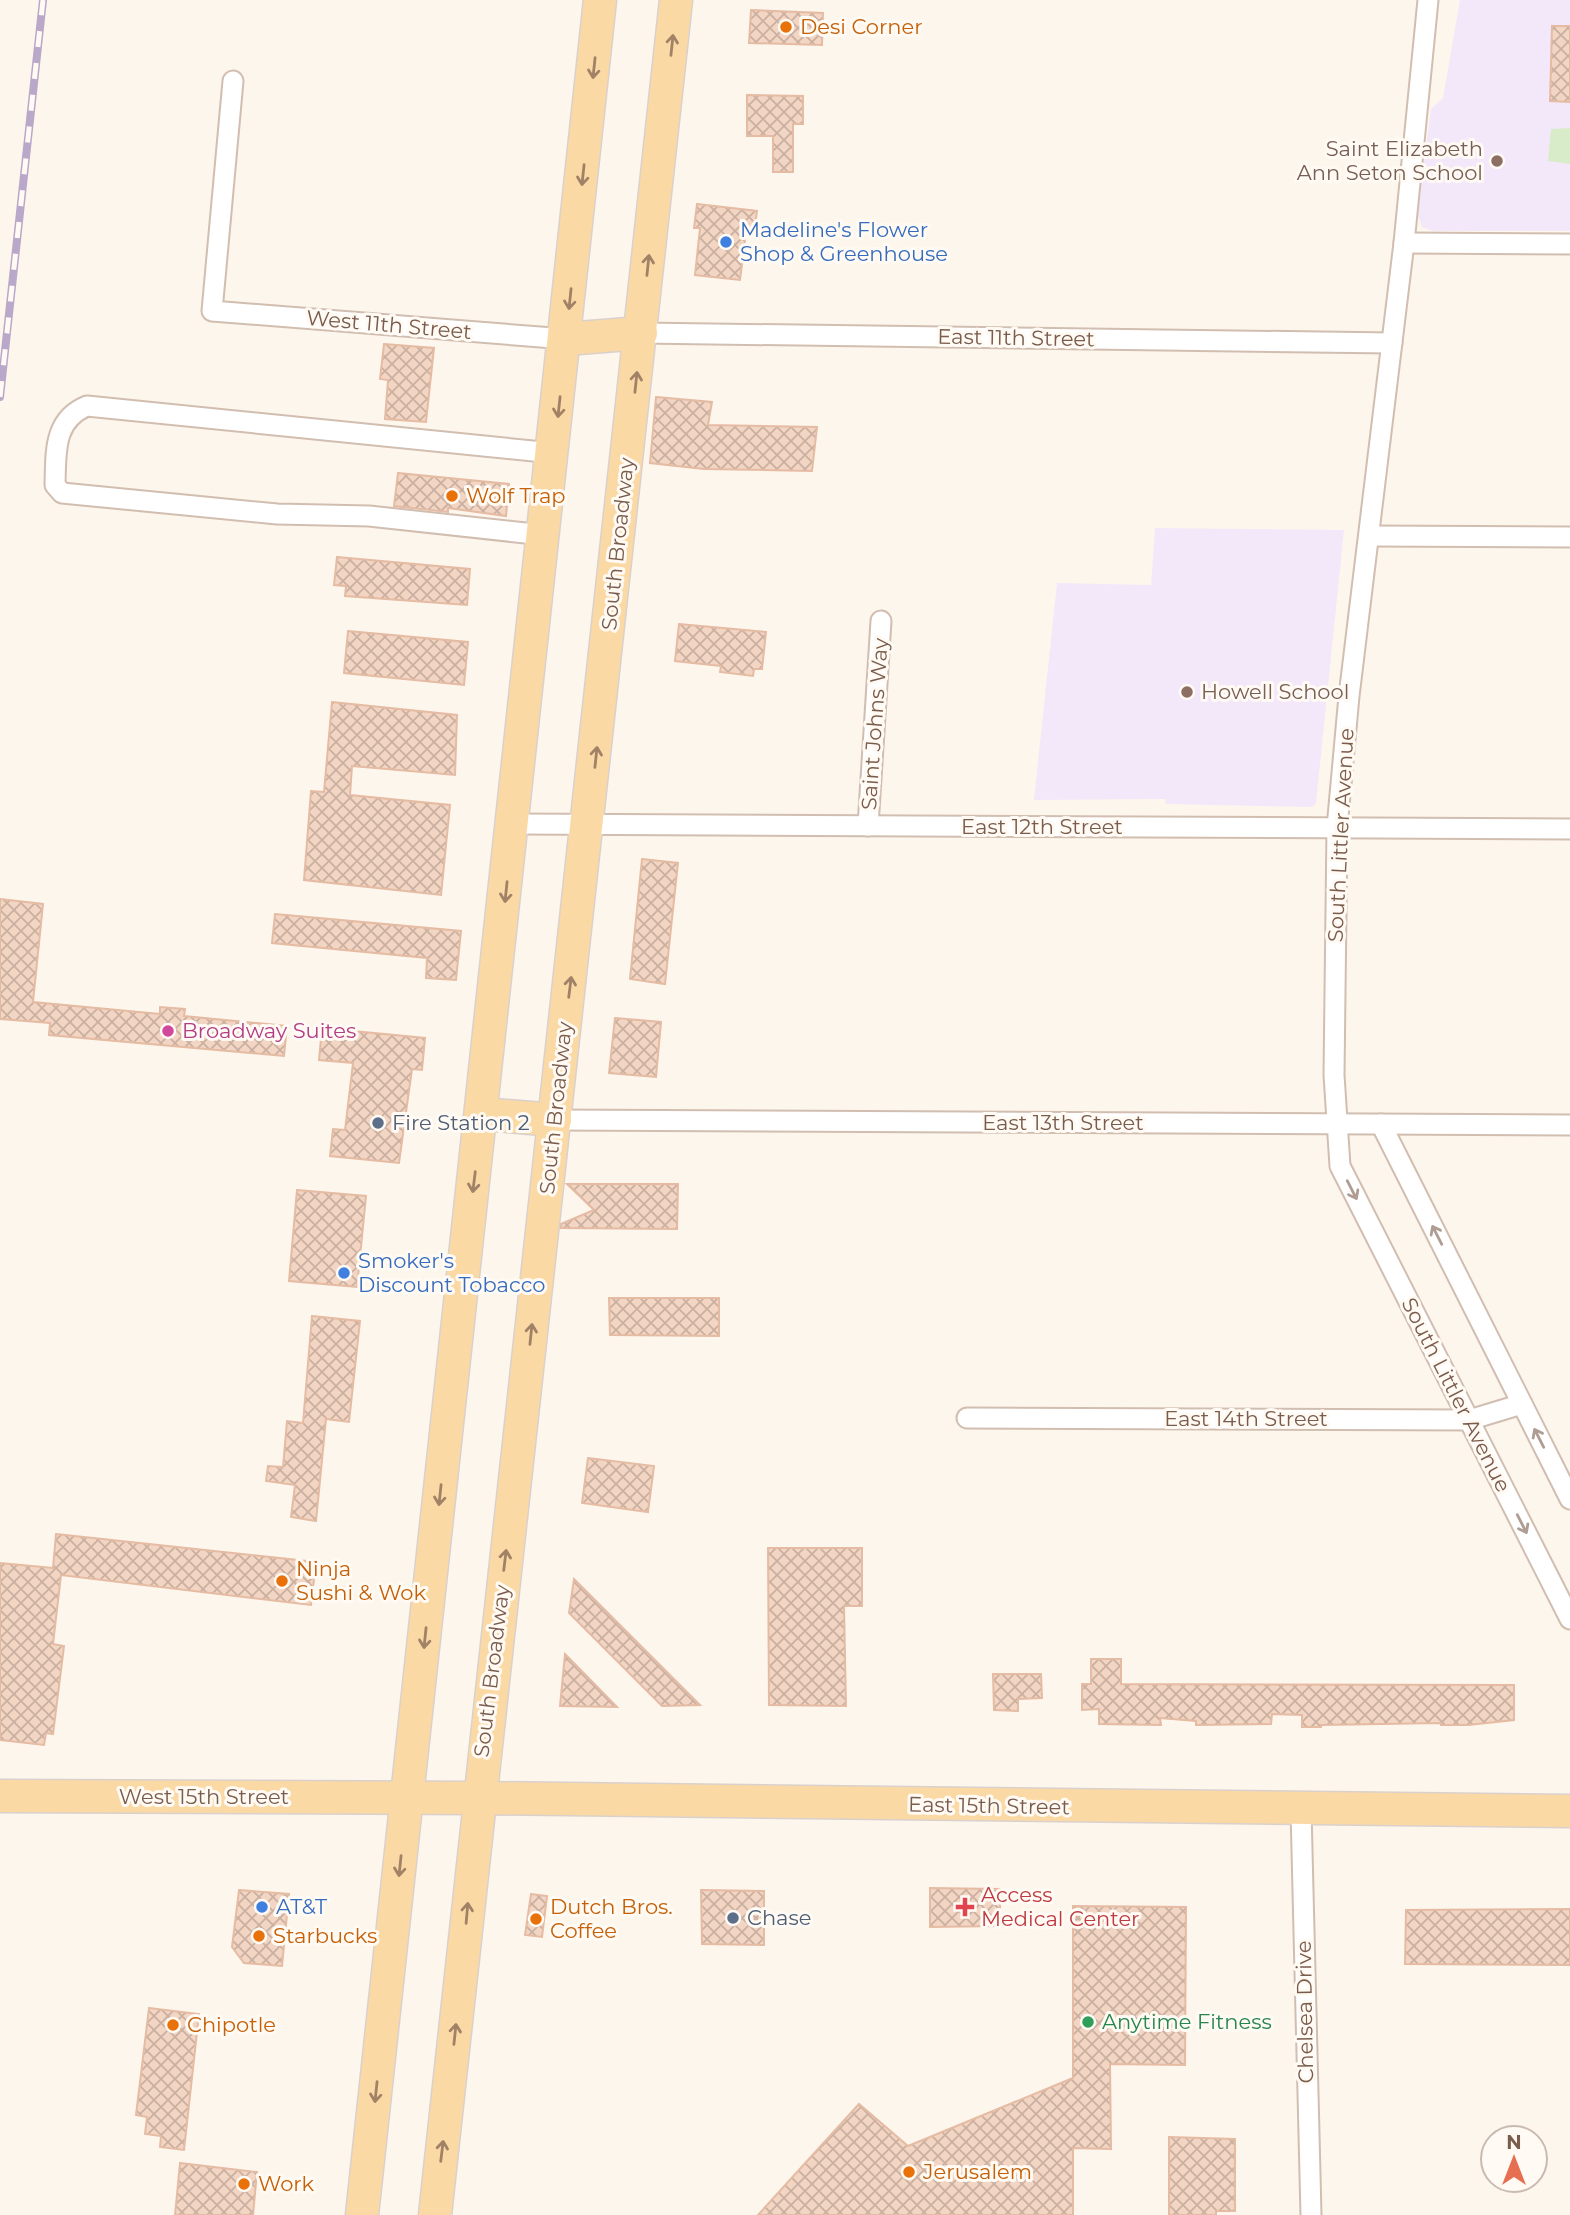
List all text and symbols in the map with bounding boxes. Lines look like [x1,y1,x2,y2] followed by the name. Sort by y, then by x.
[800,14,923,39] place label: Desi Corner
[778,19,794,35] marker: Desi Corner
[666,34,679,57] one-way arrow
[587,56,600,79] one-way arrow
[1297,136,1483,185] place label: Saint Elizabeth Ann Seton School
[1489,153,1505,169] marker: Saint Elizabeth Ann Seton School
[576,163,589,186] one-way arrow
[740,217,948,266] place label: Madeline's Flower Shop & Greenhouse
[718,234,734,250] marker: Madeline's Flower Shop & Greenhouse
[642,254,655,277] one-way arrow
[564,287,577,309] one-way arrow
[305,305,473,344] street label: West 11th Street
[937,324,1095,351] street label: East 11th Street
[629,372,642,394] one-way arrow
[552,395,565,418] one-way arrow
[596,456,639,632] street label: South Broadway
[466,483,566,508] place label: Wolf Trap
[444,488,460,504] marker: Wolf Trap
[856,636,893,811] street label: Saint Johns Way
[1201,679,1349,704] place label: Howell School
[1179,684,1195,700] marker: Howell School
[1322,727,1359,943] street label: South Littler Avenue
[589,746,602,769] one-way arrow
[961,814,1123,839] street label: East 12th Street
[500,880,513,903] one-way arrow
[563,976,576,998] one-way arrow
[182,1018,356,1043] place label: Broadway Suites
[534,1020,577,1196] street label: South Broadway
[160,1023,176,1039] marker: Broadway Suites
[392,1110,530,1135] place label: Fire Station 2
[982,1110,1144,1135] street label: East 13th Street
[370,1115,386,1131] marker: Fire Station 2
[467,1170,480,1193] one-way arrow
[1346,1179,1360,1200] one-way arrow
[1430,1225,1444,1246] one-way arrow
[358,1248,545,1297] place label: Smoker's Discount Tobacco
[336,1265,352,1281] marker: Smoker's Discount Tobacco
[1397,1294,1516,1496] street label: South Littler Avenue
[524,1323,537,1346] one-way arrow
[1164,1406,1328,1431] street label: East 14th Street
[1532,1428,1546,1449] one-way arrow
[434,1483,447,1506] one-way arrow
[1515,1513,1529,1534] one-way arrow
[499,1549,512,1572] one-way arrow
[296,1556,427,1605] place label: Ninja Sushi & Wok
[274,1573,290,1589] marker: Ninja Sushi & Wok
[469,1583,515,1759] street label: South Broadway
[418,1626,431,1649] one-way arrow
[119,1784,289,1809] street label: West 15th Street
[908,1792,1070,1819] street label: East 15th Street
[393,1854,406,1876] one-way arrow
[981,1882,1140,1931] place label: Access Medical Center
[276,1894,327,1919] place label: AT&T
[550,1894,673,1943] place label: Dutch Bros. Coffee
[955,1897,975,1917] marker: Access Medical Center
[254,1899,270,1915] marker: AT&T
[460,1903,473,1925] one-way arrow
[747,1905,811,1930] place label: Chase
[725,1910,741,1926] marker: Chase
[528,1911,544,1927] marker: Dutch Bros. Coffee
[273,1923,377,1948] place label: Starbucks
[251,1928,267,1944] marker: Starbucks
[1291,1940,1318,2084] street label: Chelsea Drive
[1102,2009,1272,2034] place label: Anytime Fitness
[187,2012,276,2037] place label: Chipotle
[1080,2014,1096,2030] marker: Anytime Fitness
[165,2017,181,2033] marker: Chipotle
[448,2023,461,2046] one-way arrow
[369,2080,382,2103] one-way arrow
[1479,2124,1549,2194] north arrow
[1506,2131,1522,2154] text: N
[436,2140,449,2163] one-way arrow
[922,2159,1032,2184] place label: Jerusalem
[901,2164,917,2180] marker: Jerusalem
[258,2171,315,2196] place label: Work
[236,2176,252,2192] marker: Work

